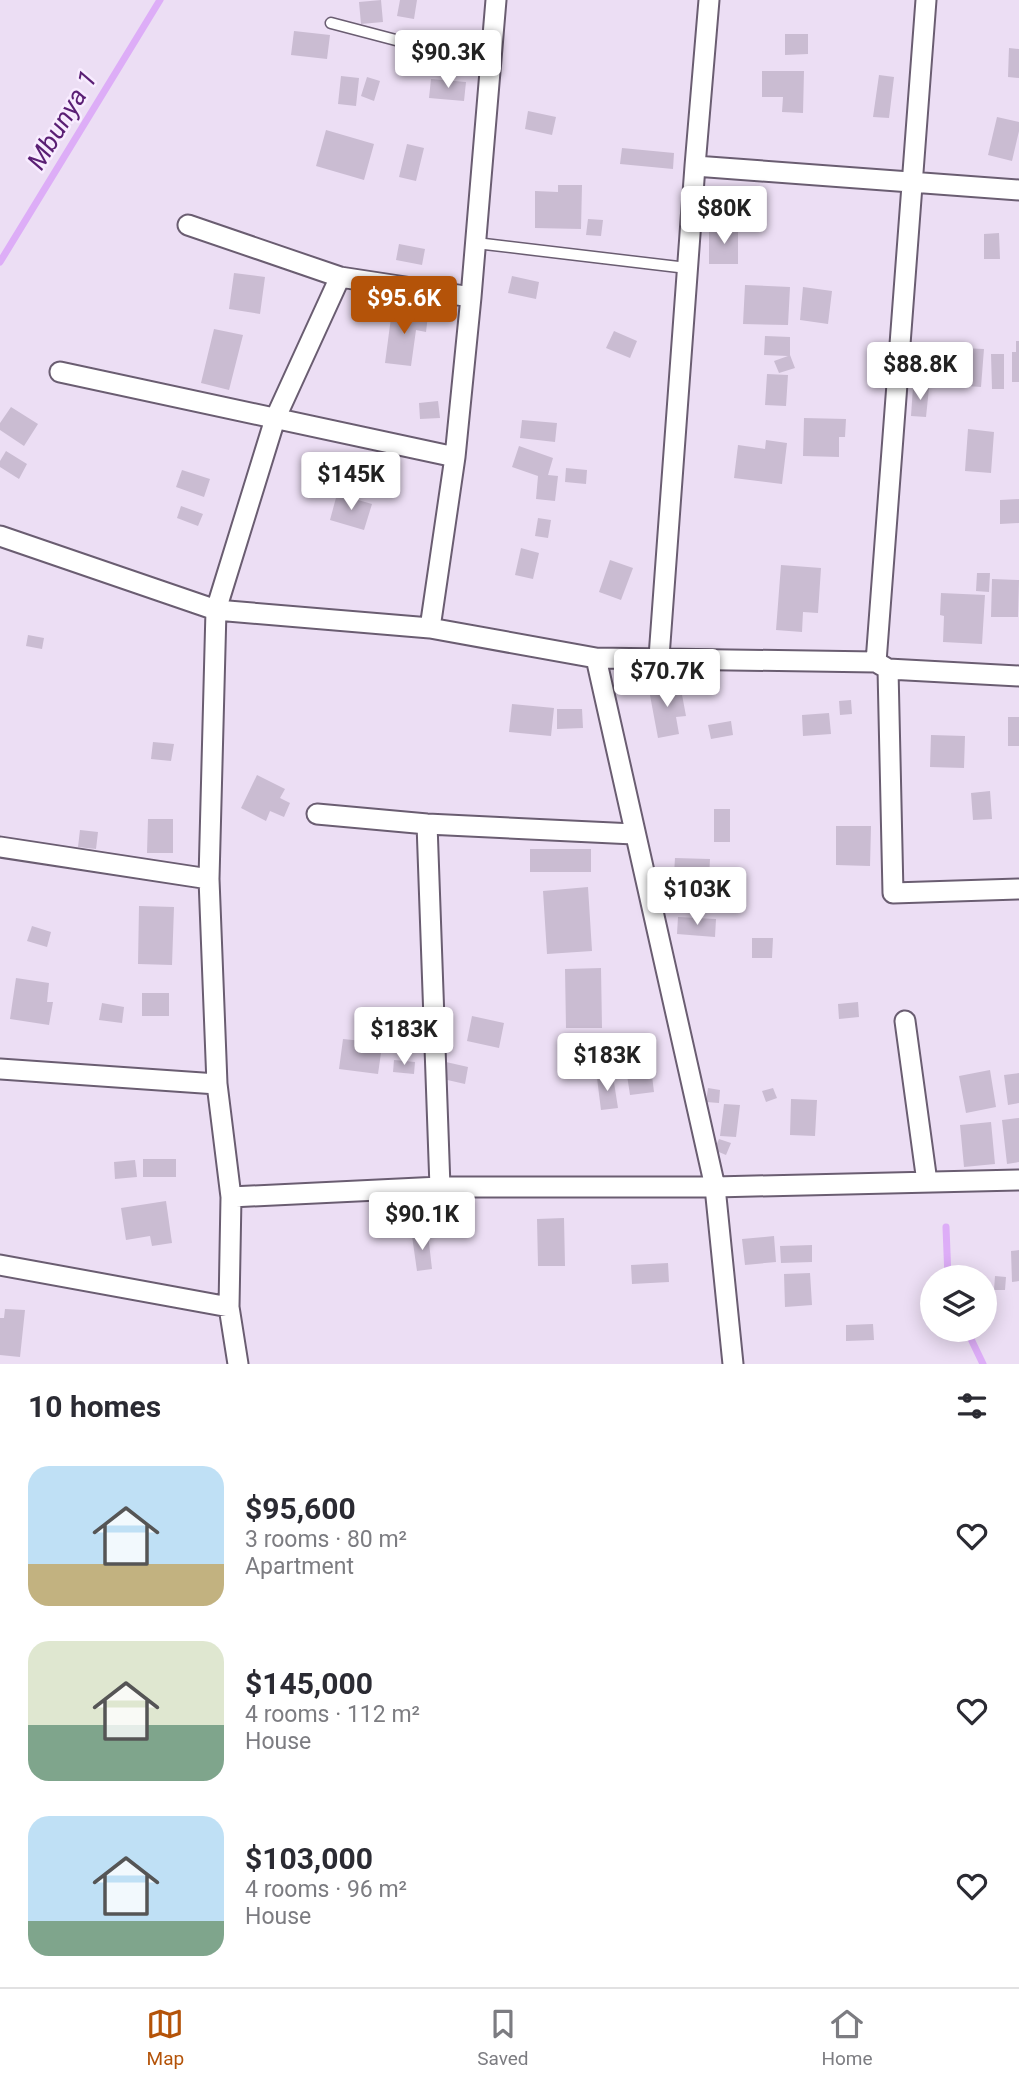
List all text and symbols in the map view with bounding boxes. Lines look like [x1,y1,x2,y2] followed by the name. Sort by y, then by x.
[391,31,505,90] pin: $90.3K
[411,39,485,66] text: $90.3K
[21,65,103,175] water label: Mbunya 1
[683,187,765,246] pin: $80K
[697,195,751,222] text: $80K
[347,276,461,336] pin: $95.6K
[367,285,441,312] text: $95.6K
[863,342,977,402] pin: $88.8K
[883,351,957,378] text: $88.8K
[302,452,400,512] pin: $145K
[317,461,385,488] text: $145K
[610,650,724,709] pin: $70.7K
[630,658,704,685] text: $70.7K
[648,867,746,927] pin: $103K
[663,876,731,903] text: $103K
[355,1007,453,1067] pin: $183K
[370,1016,438,1043] text: $183K
[558,1034,656,1093] pin: $183K
[573,1042,641,1069] text: $183K
[365,1192,479,1252] pin: $90.1K
[385,1201,459,1228] text: $90.1K
[920,1265,997,1342] map controls
[920,1265,997,1342] button: layers
[953,1387,991,1425] icon: filters
[28,1389,161,1424] text: 10 homes
[245,1491,356,1526] text: $95,600
[84,1494,168,1578] icon: home
[953,1517,991,1555] icon: heart
[245,1526,407,1553] text: 3 rooms · 80 m²
[245,1553,354,1580] text: Apartment
[245,1666,373,1701] text: $145,000
[84,1669,168,1753] icon: home
[953,1692,991,1730] icon: heart
[245,1701,420,1728] text: 4 rooms · 112 m²
[245,1728,311,1755] text: House
[245,1841,373,1876] text: $103,000
[84,1844,168,1928] icon: home
[953,1867,991,1905] icon: heart
[245,1876,407,1903] text: 4 rooms · 96 m²
[245,1903,311,1930] text: House
[146,2005,184,2070] tab: Map
[477,2005,529,2070] tab: Saved
[821,2005,873,2070] tab: Home

